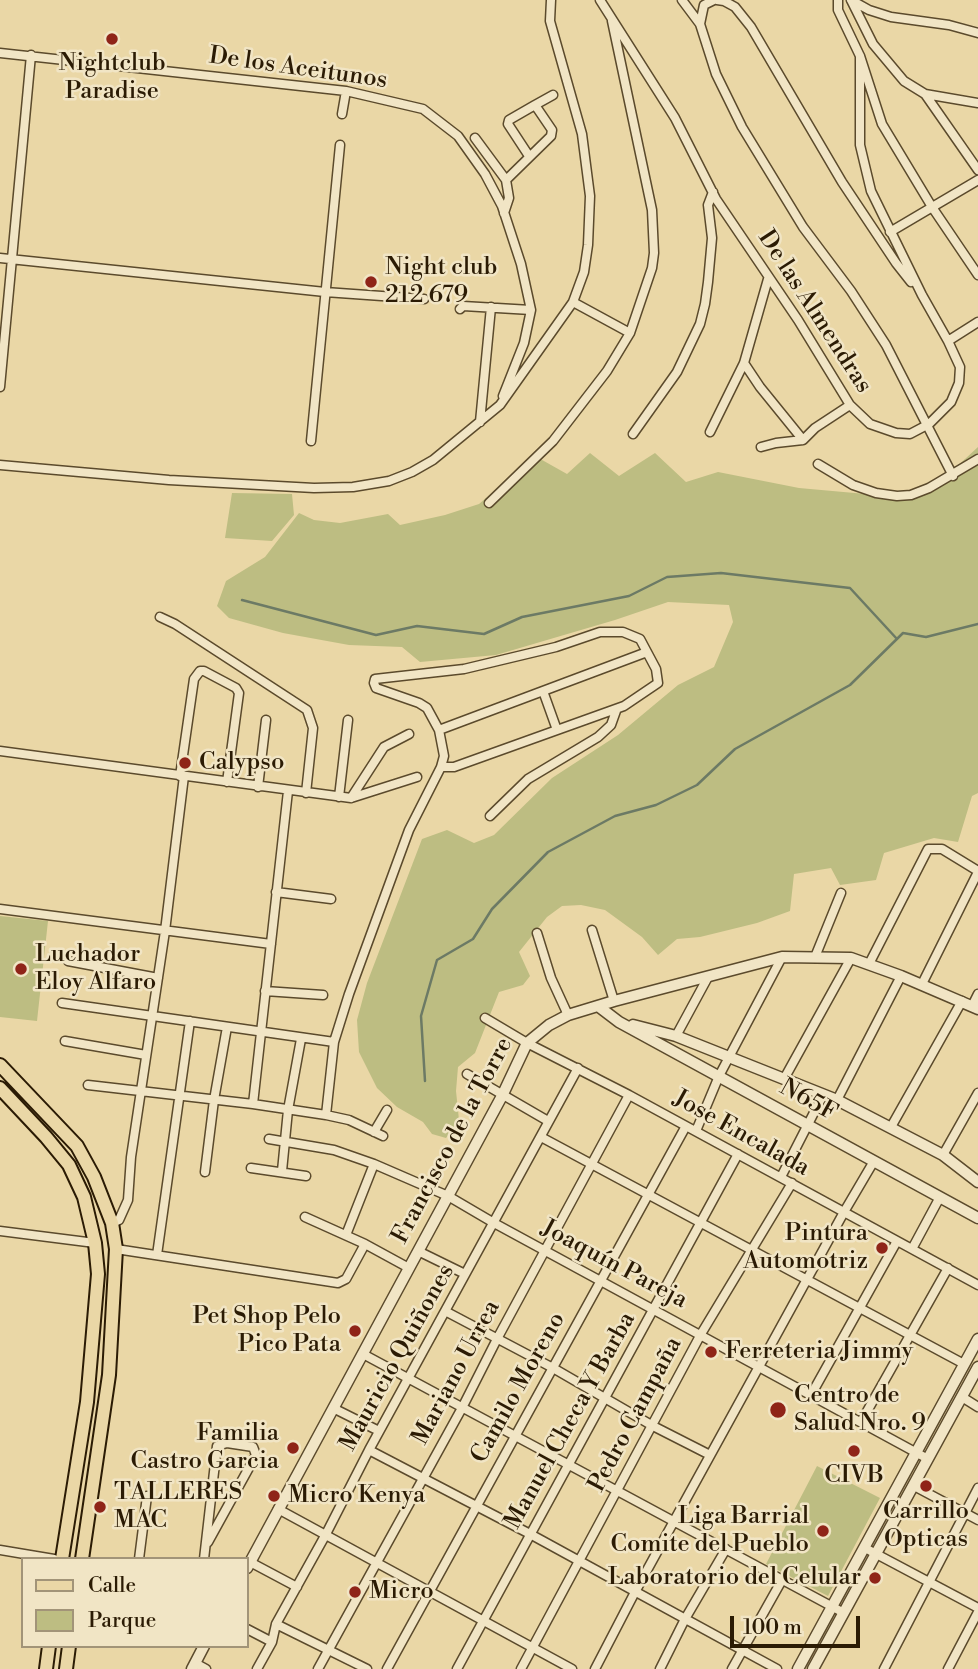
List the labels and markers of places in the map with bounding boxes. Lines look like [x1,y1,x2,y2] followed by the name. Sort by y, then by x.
[104,31,120,47] marker: Nightclub Paradise
[58,50,166,106] place label: Nightclub Paradise
[385,254,497,310] place label: Night club 212 679
[363,274,379,290] marker: Night club 212 679
[199,749,284,777] place label: Calypso
[177,755,193,771] marker: Calypso
[35,941,156,997] place label: Luchador Eloy Alfaro
[13,961,29,977] marker: Luchador Eloy Alfaro
[743,1220,868,1276] place label: Pintura Automotriz
[874,1240,890,1256] marker: Pintura Automotriz
[193,1303,341,1359] place label: Pet Shop Pelo Pico Pata
[347,1323,363,1339] marker: Pet Shop Pelo Pico Pata
[725,1338,913,1366] place label: Ferreteria Jimmy
[703,1344,719,1360] marker: Ferreteria Jimmy
[794,1382,926,1438] place label: Centro de Salud Nro. 9
[768,1400,788,1420] marker: Centro de Salud Nro. 9
[131,1420,279,1476] place label: Familia Castro Garcia
[285,1440,301,1456] marker: Familia Castro Garcia
[846,1443,862,1459] marker: CIVB
[824,1462,884,1490] place label: CIVB
[918,1478,934,1494] marker: Carrillo Opticas
[114,1479,242,1535] place label: TALLERES MAC
[288,1482,425,1510] place label: Micro Kenya
[266,1488,282,1504] marker: Micro Kenya
[883,1498,969,1554] place label: Carrillo Opticas
[92,1499,108,1515] marker: TALLERES MAC
[611,1503,809,1559] place label: Liga Barrial Comite del Pueblo
[815,1523,831,1539] marker: Liga Barrial Comite del Pueblo
[608,1564,861,1592] place label: Laboratorio del Celular
[867,1570,883,1586] marker: Laboratorio del Celular
[369,1578,434,1606] place label: Micro
[347,1584,363,1600] marker: Micro

